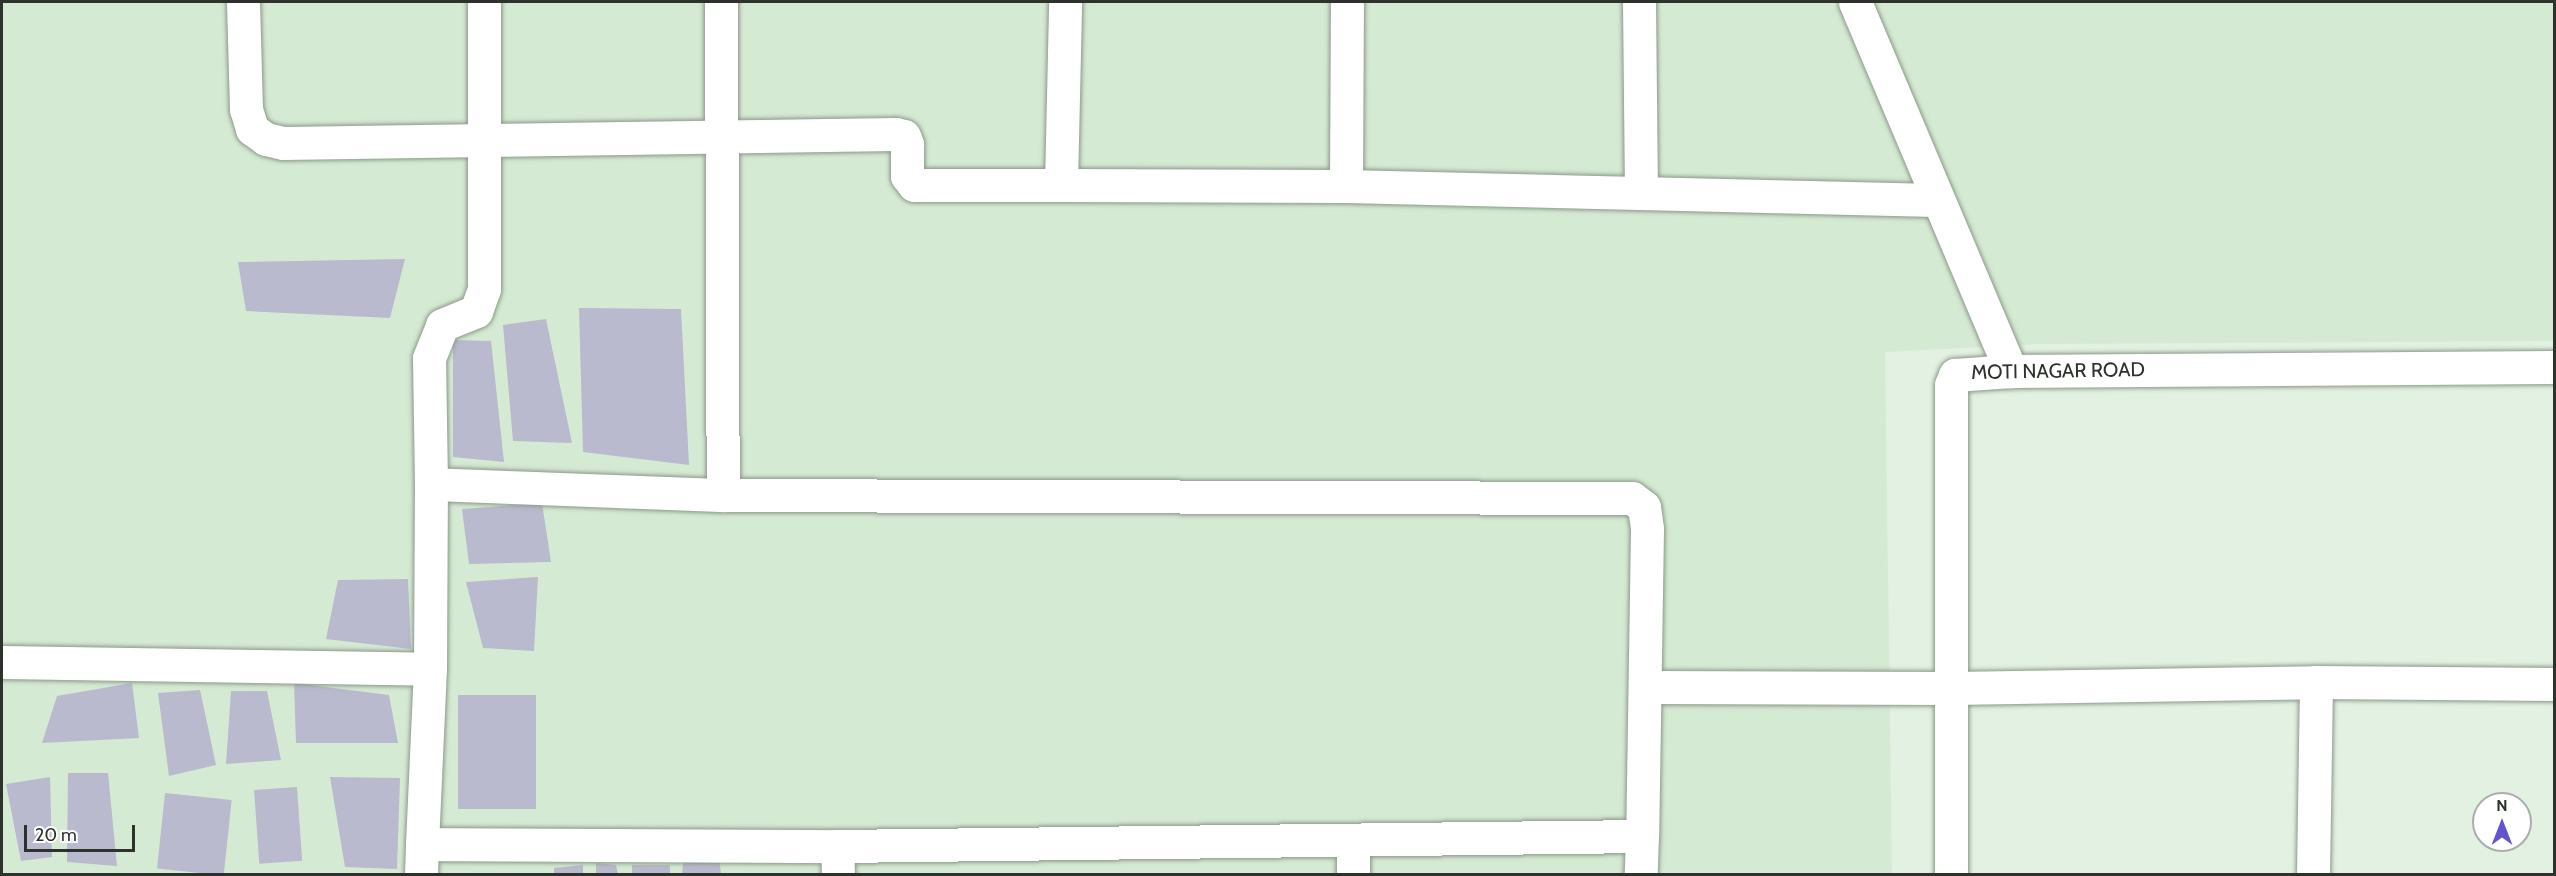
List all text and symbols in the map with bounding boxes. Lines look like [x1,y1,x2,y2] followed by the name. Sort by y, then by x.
[1971,357,2145,385] street label: MOTI NAGAR ROAD
[2472,792,2532,852] north arrow
[2496,796,2508,815] text: N
[27,813,138,851] scale bar
[35,824,77,846] text: 20 m

